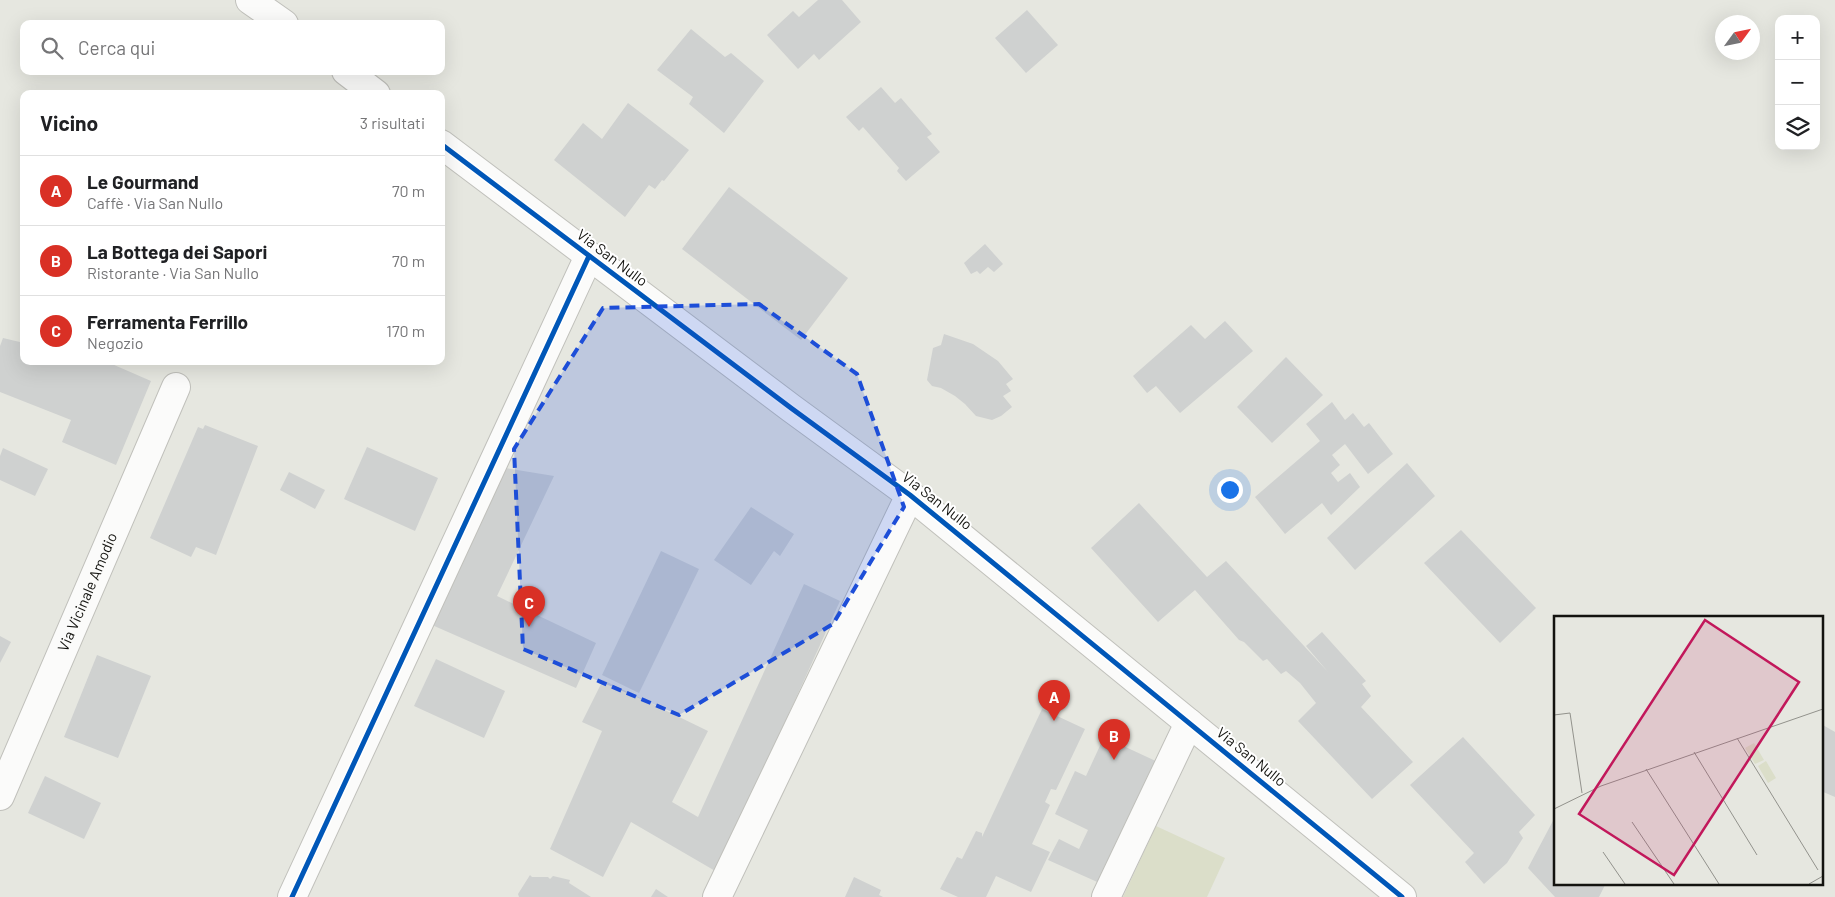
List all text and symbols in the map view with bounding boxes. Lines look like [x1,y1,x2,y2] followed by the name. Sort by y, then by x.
[1715,15,1760,60] north arrow
[1775,15,1820,150] map controls
[1775,15,1820,60] button: +
[20,20,445,75] search box
[38,34,66,62] icon: search
[78,36,155,59] text: Cerca qui
[1775,60,1820,105] button: −
[1775,105,1820,150] button: layers
[40,110,98,135] text: Vicino
[360,113,425,132] text: 3 risultati
[87,170,199,193] text: Le Gourmand
[51,181,61,200] text: A
[392,181,425,200] text: 70 m
[87,193,223,212] text: Caffè · Via San Nullo
[574,225,652,290] street label: Via San Nullo
[87,240,267,263] text: La Bottega dei Sapori
[51,251,61,270] text: B
[392,251,425,270] text: 70 m
[87,263,259,282] text: Ristorante · Via San Nullo
[87,310,248,333] text: Ferramenta Ferrillo
[51,321,61,340] text: C
[386,321,425,340] text: 170 m
[87,333,144,352] text: Negozio
[899,467,976,533] street label: Via San Nullo
[1217,477,1243,503] your location
[53,529,120,654] street label: Via Vicinale Amodio
[513,586,545,627] pin: C
[1554,616,1822,884] inset map
[1038,680,1070,721] pin: A
[1098,719,1130,760] pin: B
[1213,723,1290,790] street label: Via San Nullo

